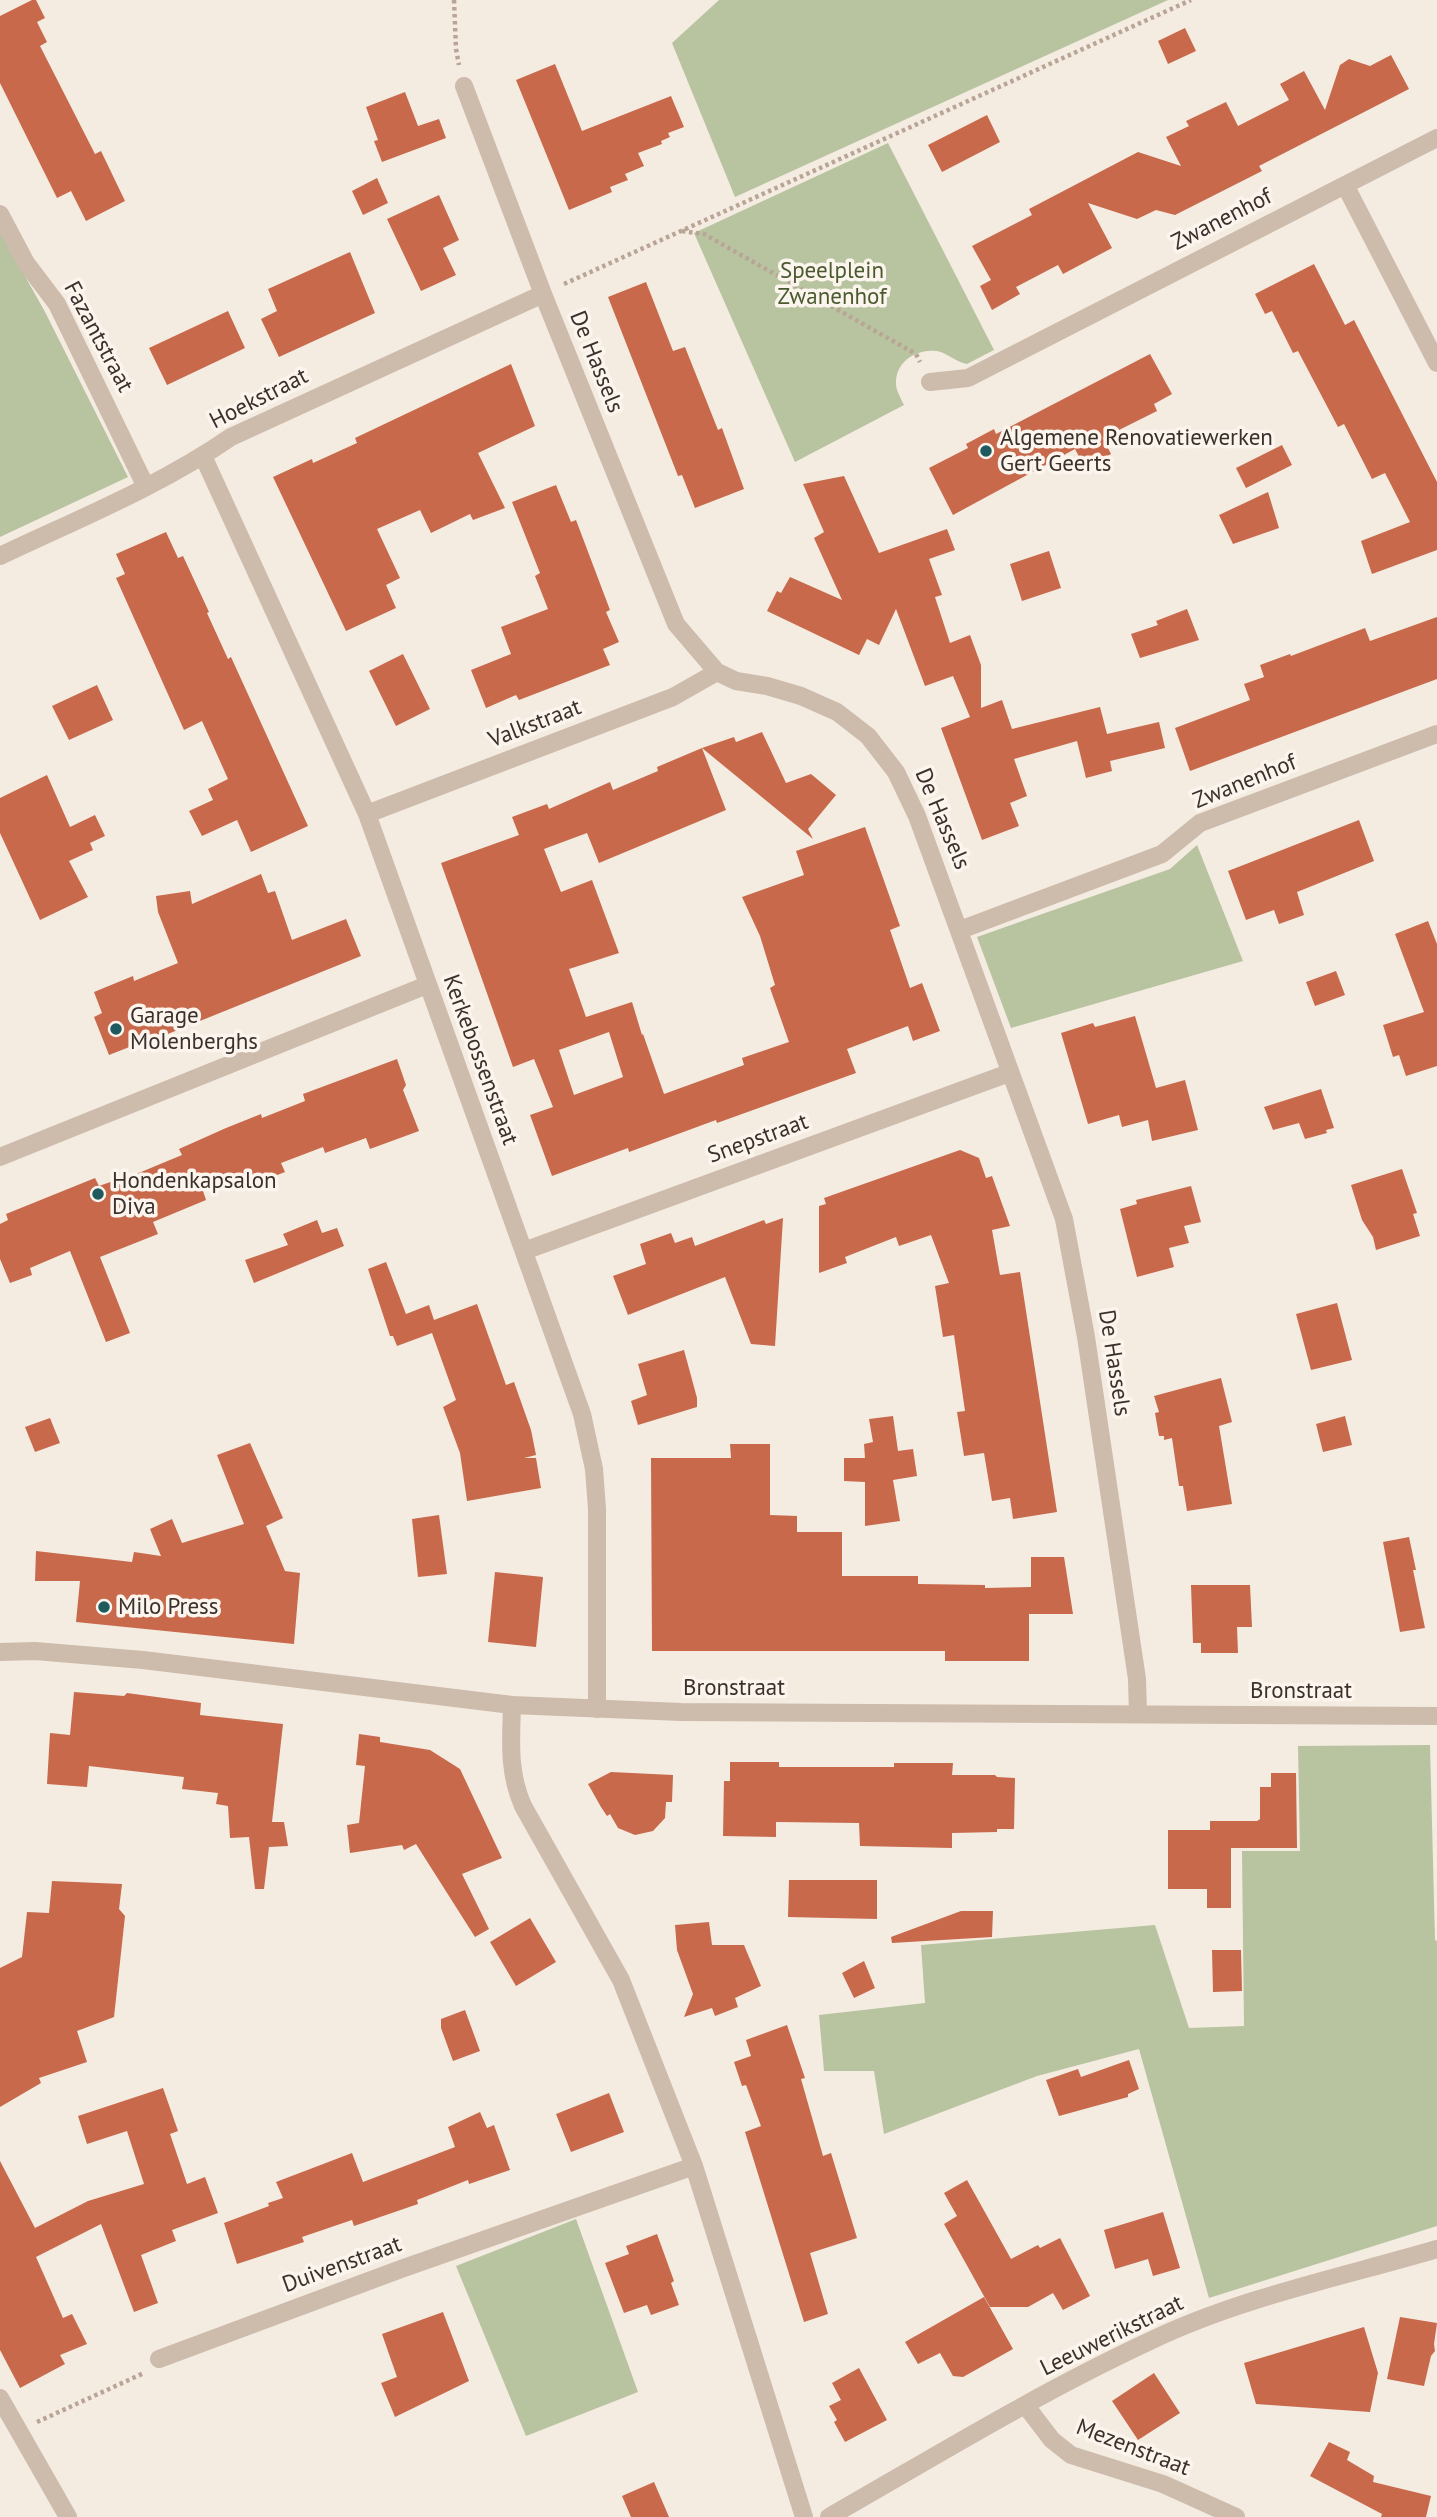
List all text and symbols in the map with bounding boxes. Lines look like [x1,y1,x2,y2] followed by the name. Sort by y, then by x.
[1167,183,1277,257] street label: Zwanenhof
[778,257,886,311] park label: Speelplein Zwanenhof
[57,277,139,397] street label: Fazantstraat
[563,307,629,417] street label: De Hassels
[205,363,313,435] street label: Hoekstraat
[1000,424,1273,478] place label: Algemene Renovatiewerken Gert Geerts
[978,443,994,459] marker: Algemene Renovatiewerken Gert Geerts
[485,694,585,754] street label: Valkstraat
[1189,749,1301,815] street label: Zwanenhof
[908,764,976,874] street label: De Hassels
[436,971,524,1149] street label: Kerkebossenstraat
[130,1002,258,1056] place label: Garage Molenberghs
[108,1021,124,1037] marker: Garage Molenberghs
[704,1108,812,1170] street label: Snepstraat
[112,1167,277,1221] place label: Hondenkapsalon Diva
[90,1186,106,1202] marker: Hondenkapsalon Diva
[1092,1308,1136,1418] street label: De Hassels
[118,1593,218,1621] place label: Milo Press
[96,1599,112,1615] marker: Milo Press
[683,1674,785,1702] street label: Bronstraat
[1250,1677,1352,1705] street label: Bronstraat
[279,2231,405,2299] street label: Duivenstraat
[1036,2290,1188,2382] street label: Leeuwerikstraat
[1072,2414,1194,2482] street label: Mezenstraat

